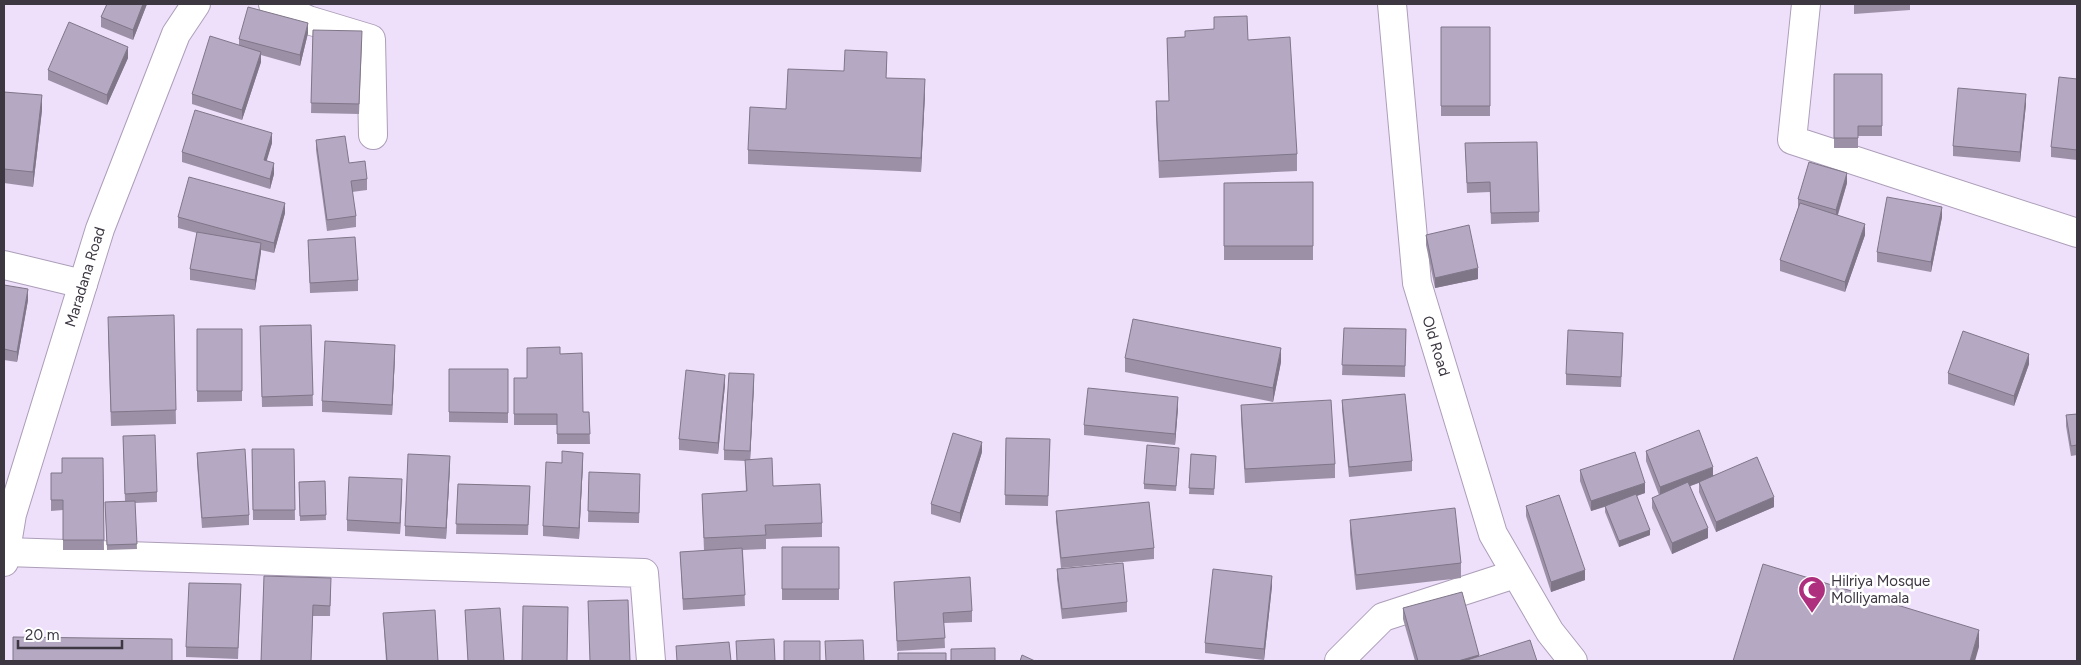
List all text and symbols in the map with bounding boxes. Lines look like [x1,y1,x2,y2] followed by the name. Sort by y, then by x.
[61,225,109,329] street label: Maradana Road
[1418,314,1454,378] street label: Old Road
[1831,572,1930,607] place label: Hilriya Mosque Molliyamala
[1797,575,1827,614] mosque icon: Hilriya Mosque Molliyamala
[18,618,121,650] scale bar
[25,626,59,644] text: 20 m

